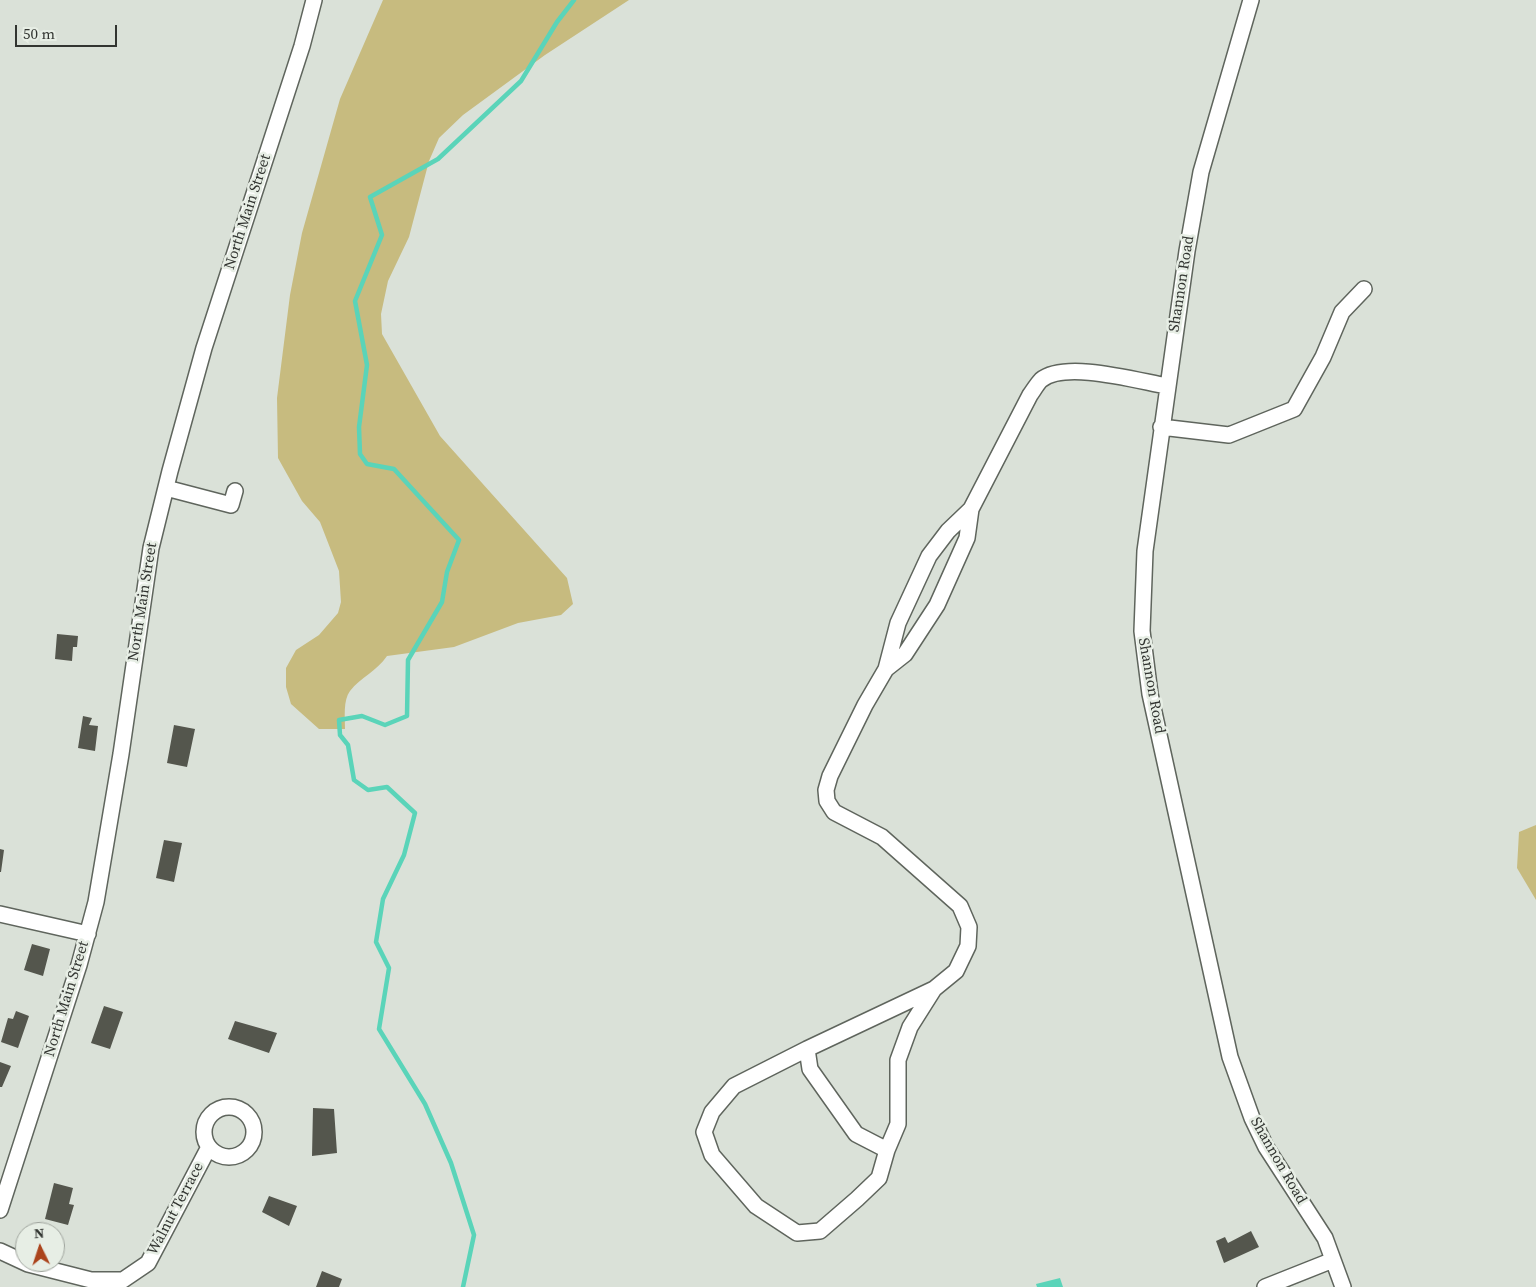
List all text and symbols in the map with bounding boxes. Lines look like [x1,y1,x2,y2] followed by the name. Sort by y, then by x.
[18,15,120,47] scale bar
[23,23,55,44] text: 50 m
[221,152,275,272] street label: North Main Street
[1166,235,1198,333] street label: Shannon Road
[125,541,161,663] street label: North Main Street
[1134,637,1168,735] street label: Shannon Road
[41,939,93,1059] street label: North Main Street
[1246,1114,1310,1208] street label: Shannon Road
[144,1160,208,1258] street label: Walnut Terrace
[15,1222,65,1272] north arrow
[33,1223,45,1243] text: N

